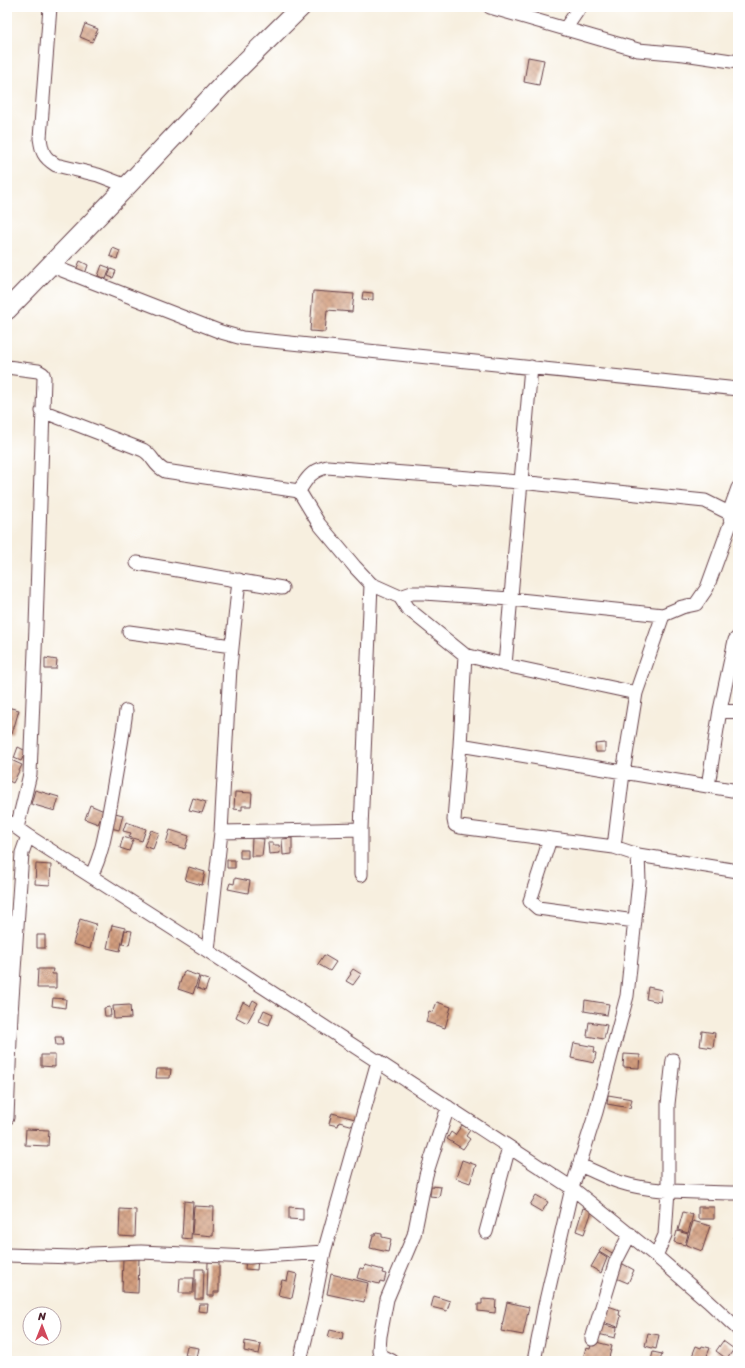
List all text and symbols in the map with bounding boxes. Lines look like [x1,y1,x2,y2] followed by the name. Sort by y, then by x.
[22,1306,62,1346] north arrow
[37,1307,46,1326] text: N

